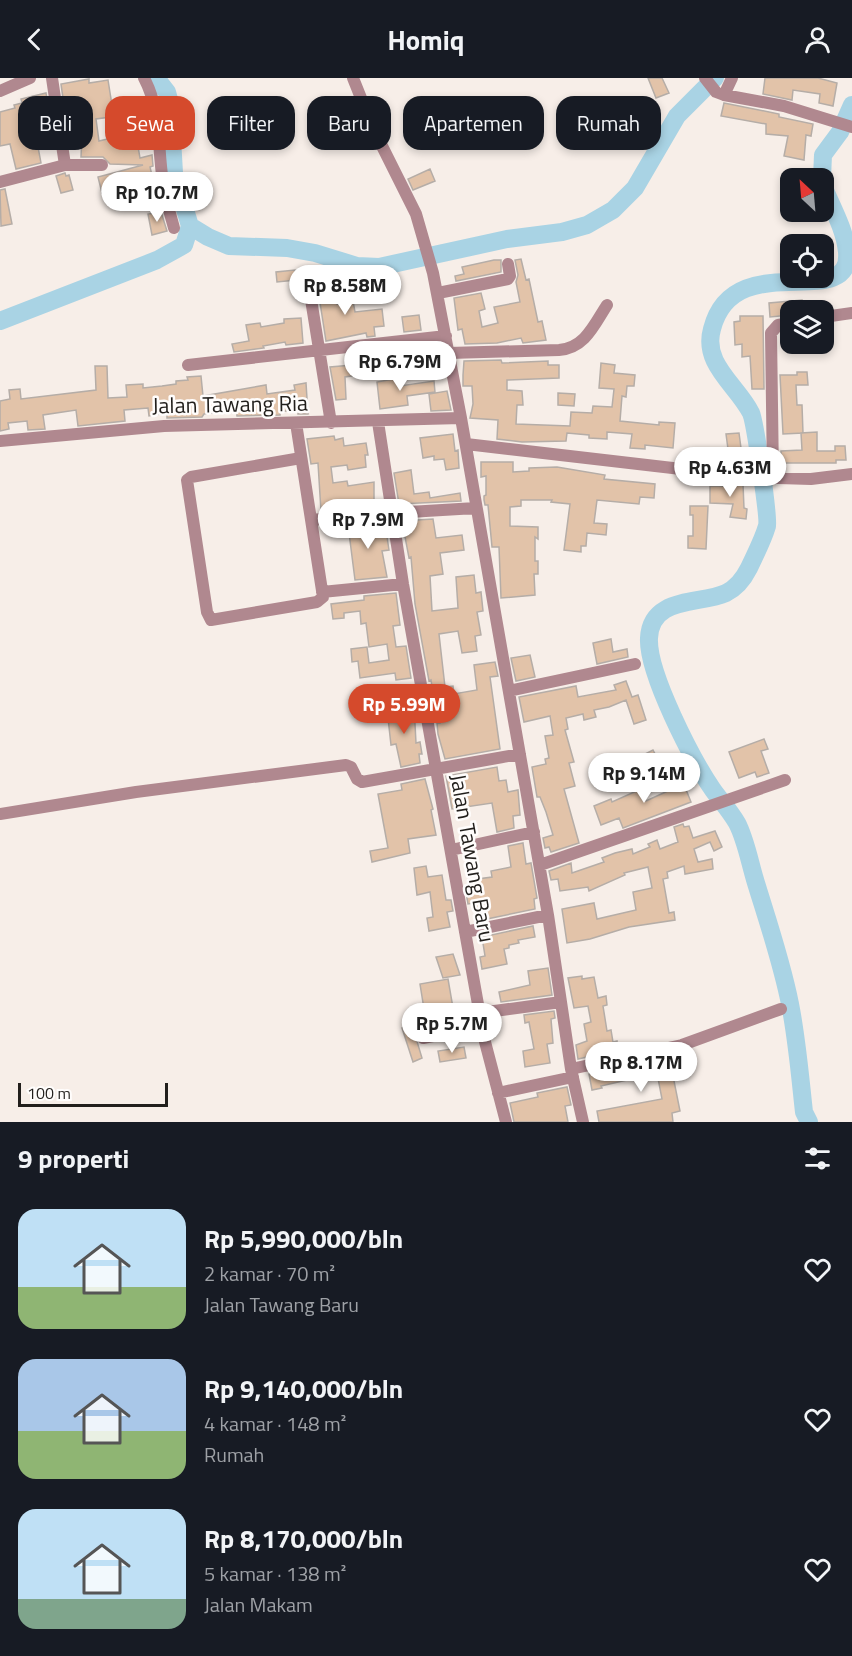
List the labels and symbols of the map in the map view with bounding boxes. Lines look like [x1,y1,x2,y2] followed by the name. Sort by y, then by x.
[780,168,834,222] north arrow
[95,172,219,223] pin: Rp 10.7M
[283,265,407,316] pin: Rp 8.58M
[338,341,462,392] pin: Rp 6.79M
[152,386,308,422] street label: Jalan Tawang Ria
[668,447,792,498] pin: Rp 4.63M
[313,499,423,550] pin: Rp 7.9M
[342,684,466,735] pin: Rp 5.99M
[582,753,706,804] pin: Rp 9.14M
[441,771,505,945] street label: Jalan Tawang Baru
[397,1003,507,1054] pin: Rp 5.7M
[579,1042,703,1093] pin: Rp 8.17M
[18,1080,168,1108] scale bar

